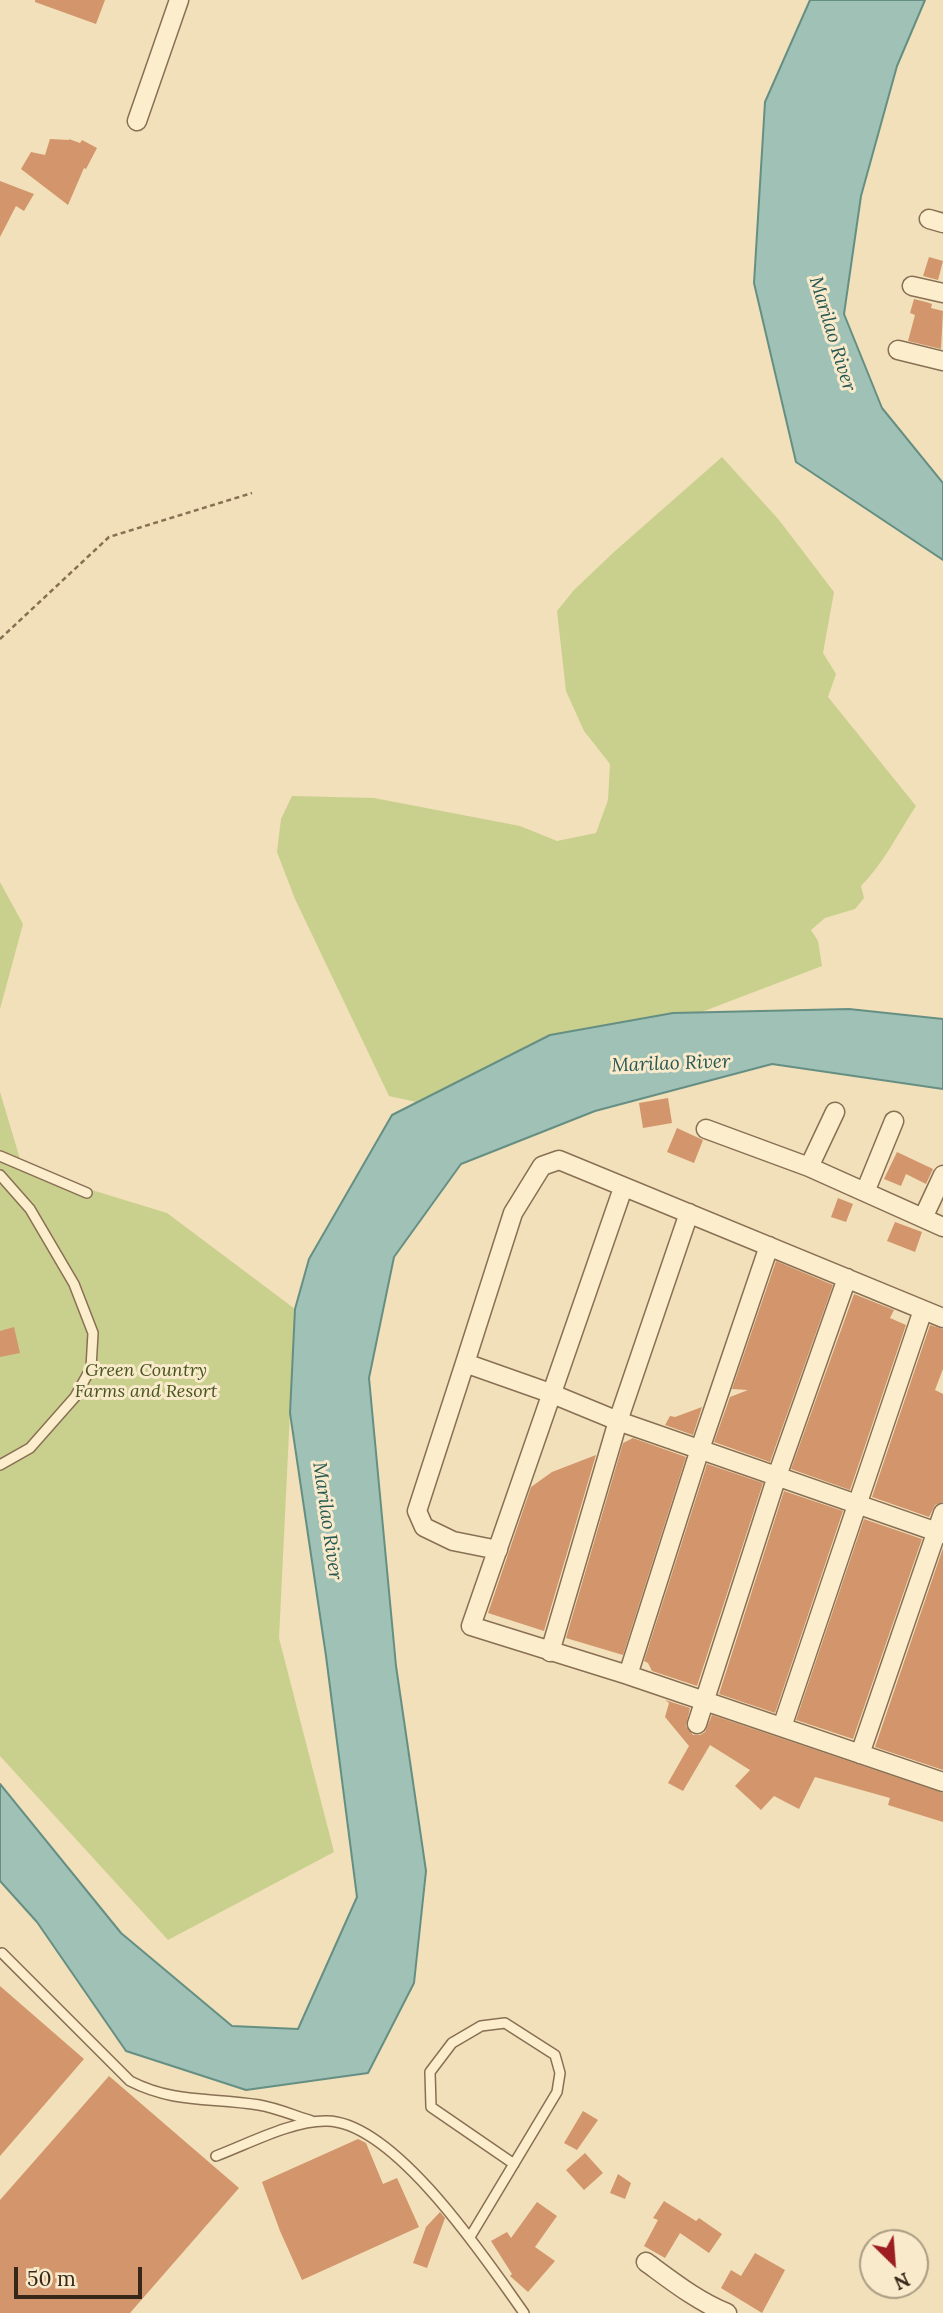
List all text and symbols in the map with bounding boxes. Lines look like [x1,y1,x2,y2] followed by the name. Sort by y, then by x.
[804,274,860,394] water label: Marilao River
[611,1051,731,1077] water label: Marilao River
[75,1360,217,1402] park label: Green Country Farms and Resort
[307,1461,347,1581] water label: Marilao River
[859,2229,929,2299] north arrow
[18,2254,145,2298] scale bar
[27,2265,76,2292] text: 50 m
[890,2267,914,2295] text: N

